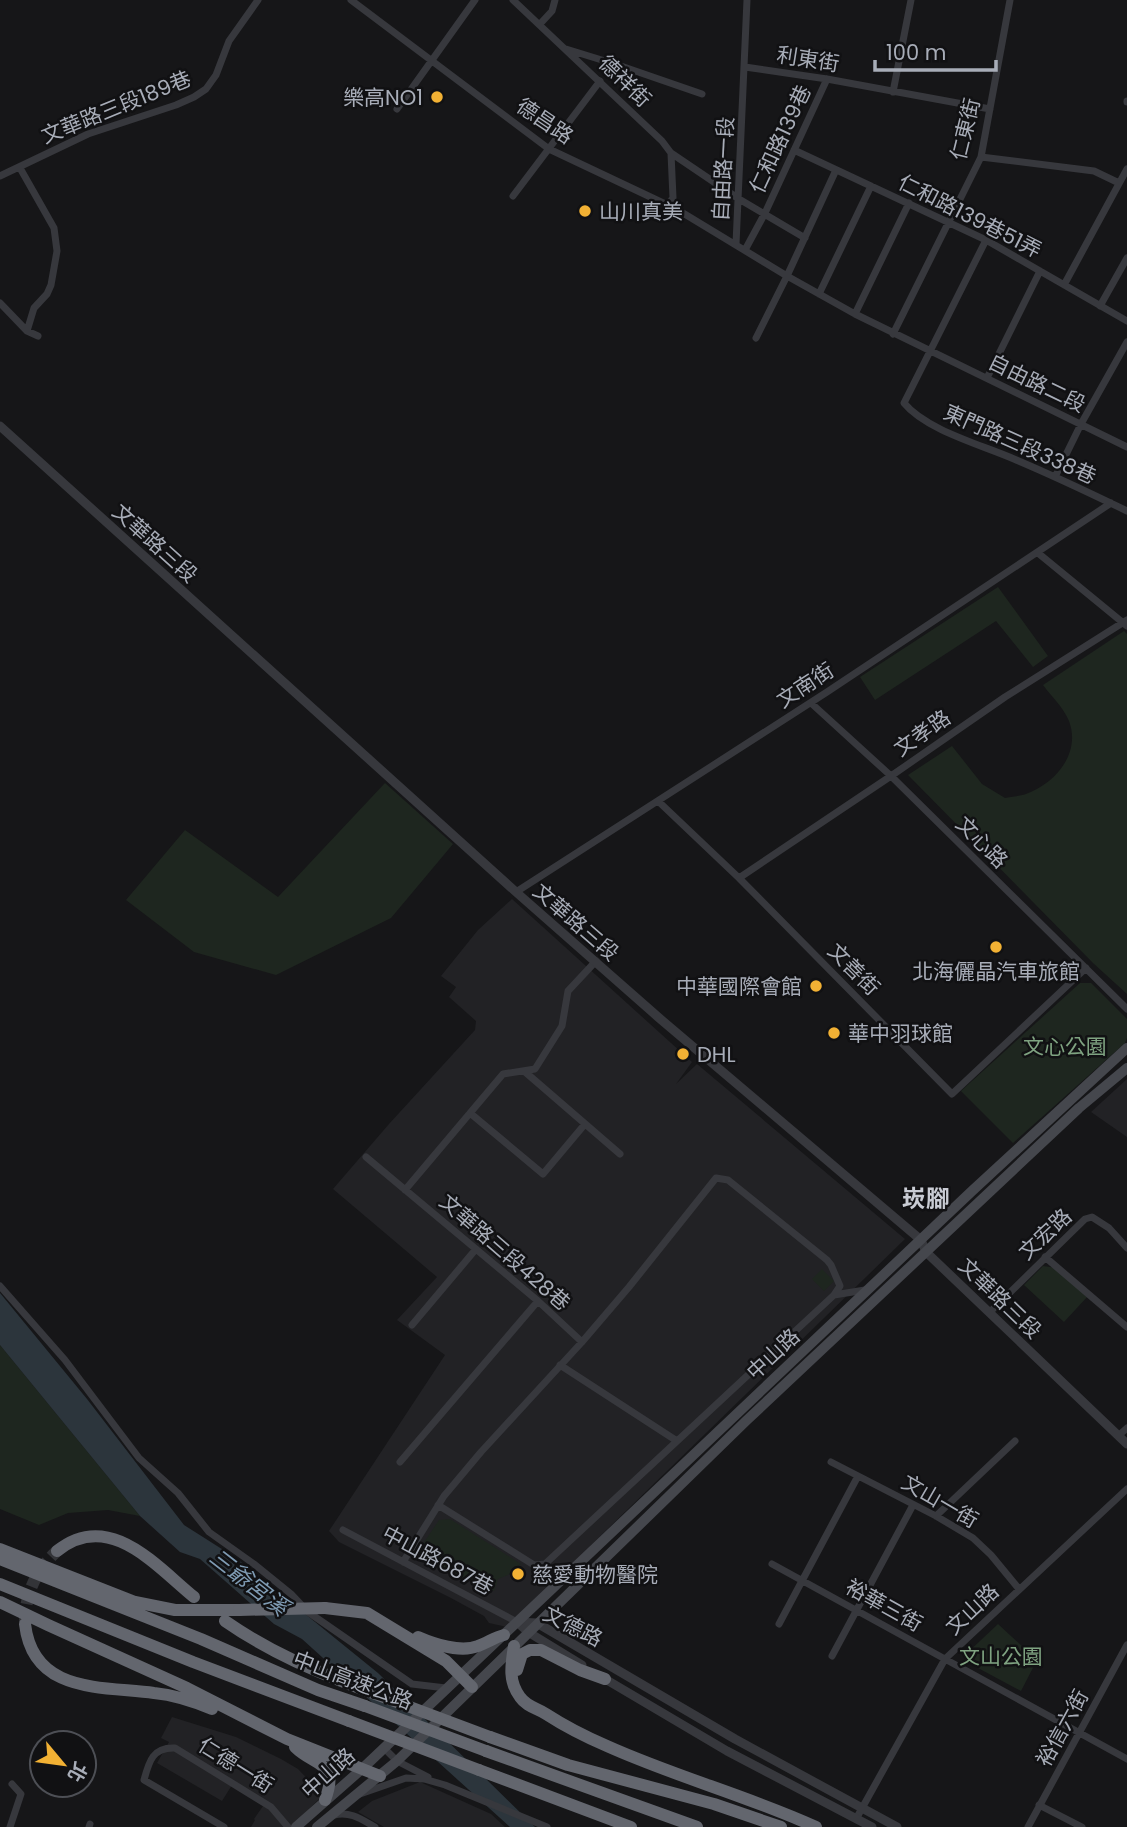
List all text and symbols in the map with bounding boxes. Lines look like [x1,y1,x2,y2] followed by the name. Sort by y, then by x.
[875,28,996,72] scale bar
[886,38,946,67] text: 100 m
[775,40,841,78] street label: 利東街
[592,49,658,113] street label: 德祥街
[37,64,195,150] street label: 文華路三段189巷
[742,80,818,198] street label: 仁和路139巷
[343,83,423,112] place label: 樂高NO1
[429,89,445,105] marker: 樂高NO1
[511,91,579,151] street label: 德昌路
[943,95,987,163] street label: 仁東街
[706,116,740,222] street label: 自由路一段
[893,167,1047,265] street label: 仁和路139巷51弄
[599,197,683,226] place label: 山川真美
[577,203,593,219] marker: 山川真美
[983,347,1091,419] street label: 自由路二段
[939,397,1101,491] street label: 東門路三段338巷
[106,497,204,589] street label: 文華路三段
[771,656,839,714] street label: 文南街
[888,703,956,763] street label: 文孝路
[949,809,1015,875] street label: 文心路
[527,877,625,967] street label: 文華路三段
[821,936,887,1002] street label: 文善街
[988,939,1004,955] marker: 北海儷晶汽車旅館
[912,957,1080,986] place label: 北海儷晶汽車旅館
[676,972,802,1001] place label: 中華國際會館
[808,978,824,994] marker: 中華國際會館
[848,1019,953,1048] place label: 華中羽球館
[826,1025,842,1041] marker: 華中羽球館
[1023,1032,1107,1061] park label: 文心公園
[697,1040,735,1069] place label: DHL
[675,1046,691,1062] marker: DHL
[902,1182,950,1215] district label: 崁腳
[433,1187,577,1317] street label: 文華路三段428巷
[1012,1202,1078,1266] street label: 文宏路
[952,1251,1048,1345] street label: 文華路三段
[740,1322,806,1386] street label: 中山路
[896,1467,984,1535] street label: 文山一街
[377,1519,499,1601] street label: 中山路687巷
[203,1541,297,1625] water label: 三爺宮溪
[532,1560,658,1589] place label: 慈愛動物醫院
[510,1566,526,1582] marker: 慈愛動物醫院
[840,1572,928,1638] street label: 裕華三街
[939,1577,1005,1641] street label: 文山路
[538,1599,608,1653] street label: 文德路
[959,1642,1043,1671] park label: 文山公園
[289,1644,417,1716] street label: 中山高速公路
[1029,1684,1095,1772] street label: 裕信六街
[28,1729,98,1799] north arrow
[193,1730,279,1800] street label: 仁德一街
[295,1741,361,1805] street label: 中山路
[61,1757,94,1787] text: 北

